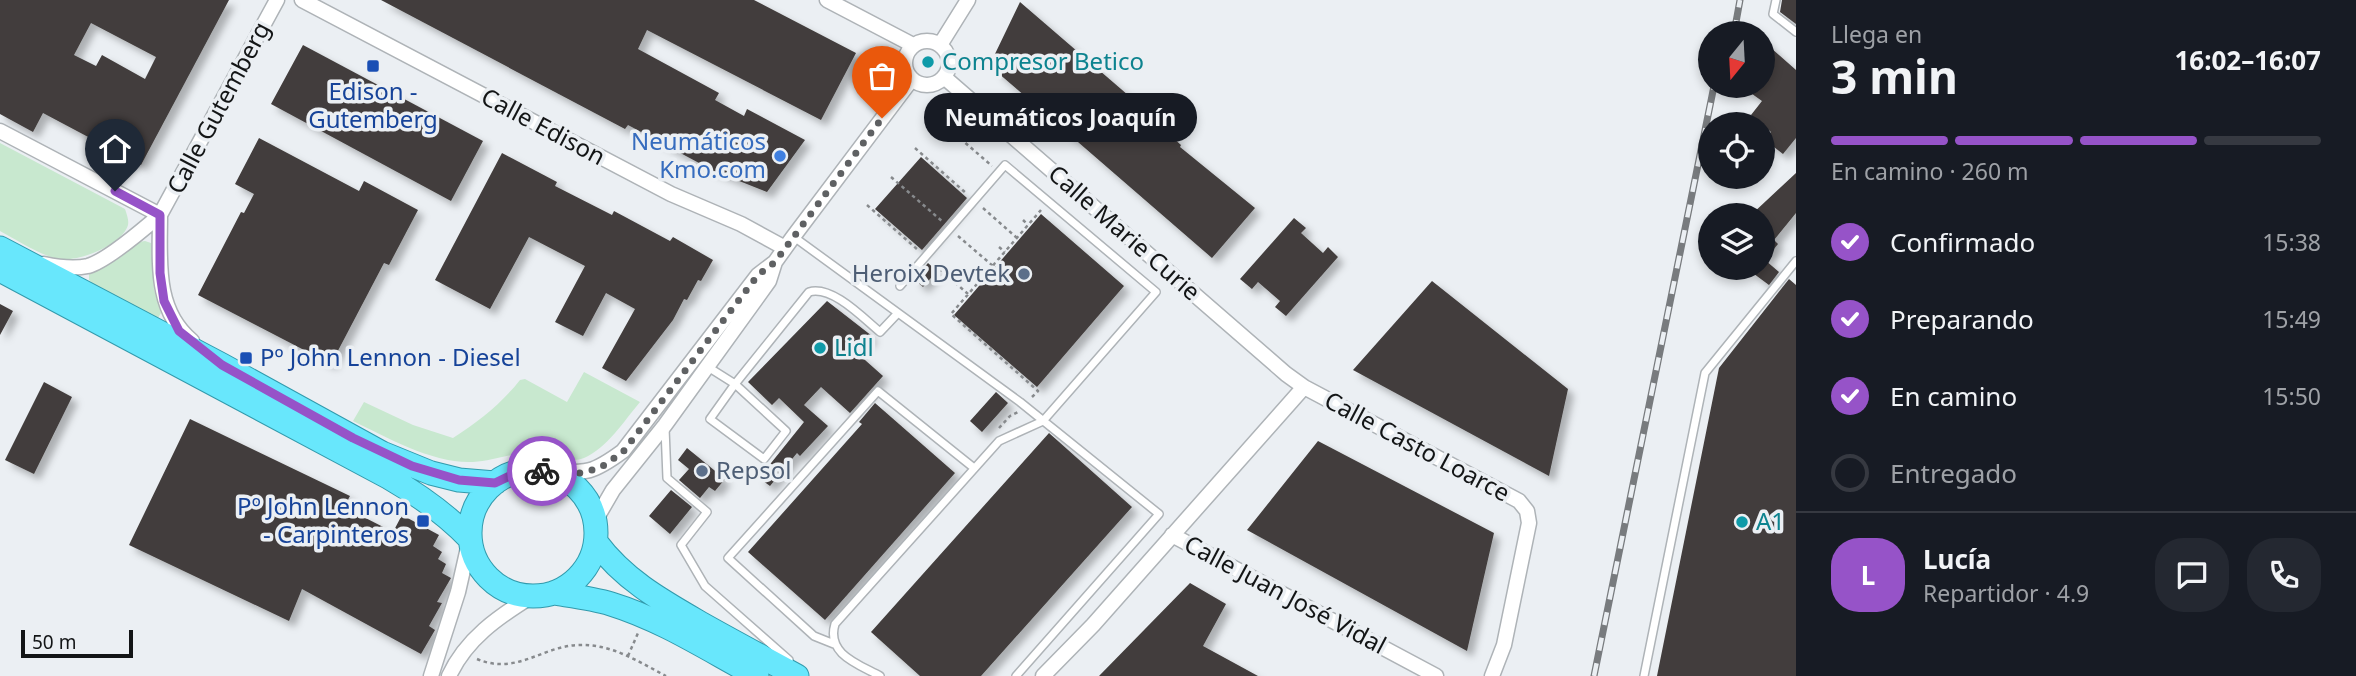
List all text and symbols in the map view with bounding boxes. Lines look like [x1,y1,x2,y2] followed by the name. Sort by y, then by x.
[158,15,277,199] street label: Calle Gutemberg
[1831,18,1922,50] text: Llega en
[1698,21,1774,98] north arrow
[1698,21,1775,280] map controls
[2174,42,2321,78] text: 16:02–16:07
[942,44,1144,77] place label: Compresor Betico
[1831,45,1958,107] text: 3 min
[852,46,912,118] pin
[920,54,936,70] marker: Compresor Betico
[863,57,901,95] icon: bag
[365,58,381,74] marker: Edison - Gutemberg
[308,74,438,135] place label: Edison - Gutemberg
[476,79,611,172] street label: Calle Edison
[924,94,1197,142] callout: Neumáticos Joaquín
[945,101,1176,133] text: Neumáticos Joaquín
[1698,112,1775,189] button: locate
[85,119,145,191] pin
[631,124,766,185] place label: Neumáticos Kmo.com
[96,130,134,168] icon: home
[772,148,788,164] marker: Neumáticos Kmo.com
[1831,155,2029,187] text: En camino · 260 m
[1042,157,1208,307] street label: Calle Marie Curie
[1698,203,1775,280] button: layers
[1831,223,1869,261] icon: check
[1890,224,2035,260] text: Confirmado
[2262,226,2321,258] text: 15:38
[852,256,1010,289] place label: Heroix Devtek
[1016,266,1032,282] marker: Heroix Devtek
[1831,300,1869,338] icon: check
[1890,301,2034,337] text: Preparando
[2262,303,2321,335] text: 15:49
[834,330,874,363] place label: Lidl
[260,340,521,373] place label: Pº John Lennon - Diesel
[812,340,828,356] marker: Lidl
[238,350,254,366] marker: Pº John Lennon - Diesel
[1831,377,1869,415] icon: check
[1890,378,2017,414] text: En camino
[2262,380,2321,412] text: 15:50
[1319,383,1516,508] street label: Calle Casto Loarce
[507,436,577,506] courier
[523,452,561,490] icon: bike
[716,453,791,486] place label: Repsol
[1890,455,2017,491] text: Entregado
[694,463,710,479] marker: Repsol
[237,489,409,550] place label: Pº John Lennon - Carpinteros
[1756,504,1785,537] place label: A1
[415,513,431,529] marker: Pº John Lennon - Carpinteros
[1734,514,1750,530] marker: A1
[1179,527,1392,661] street label: Calle Juan José Vidal
[2155,538,2229,612] button: chat
[2247,538,2321,612] button: phone
[1923,541,1991,577] text: Lucía
[1861,557,1875,593] text: L
[1923,577,2089,609] text: Repartidor · 4.9
[21,627,133,659] scale bar
[32,629,76,655] text: 50 m

